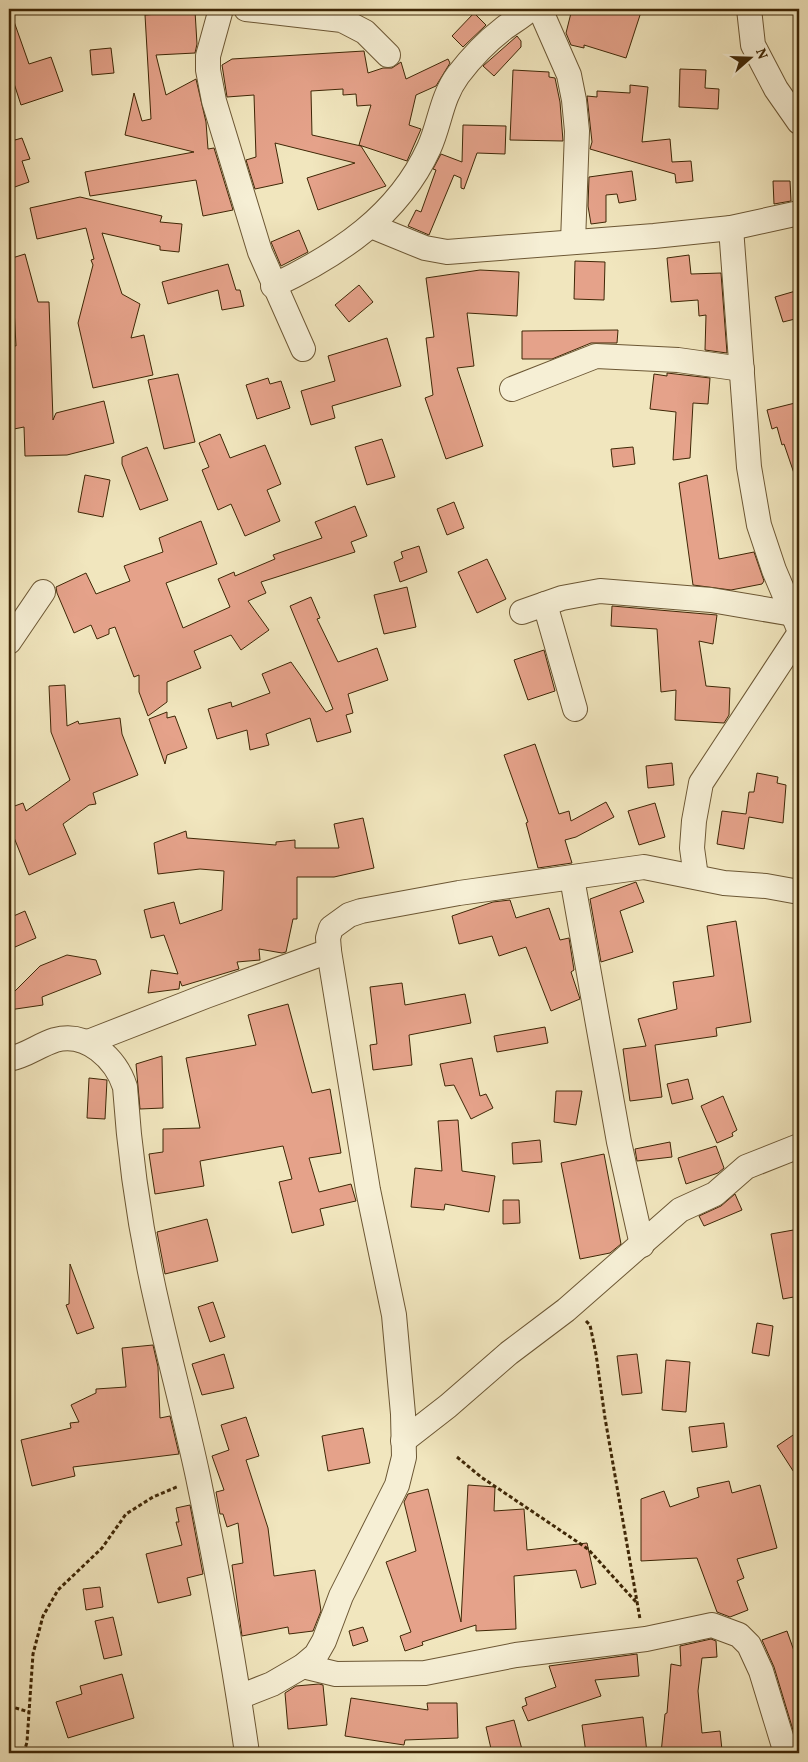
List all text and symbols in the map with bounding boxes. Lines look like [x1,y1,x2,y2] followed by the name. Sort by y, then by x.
[726,32,776,82] north arrow
[750,46,771,62] text: N

